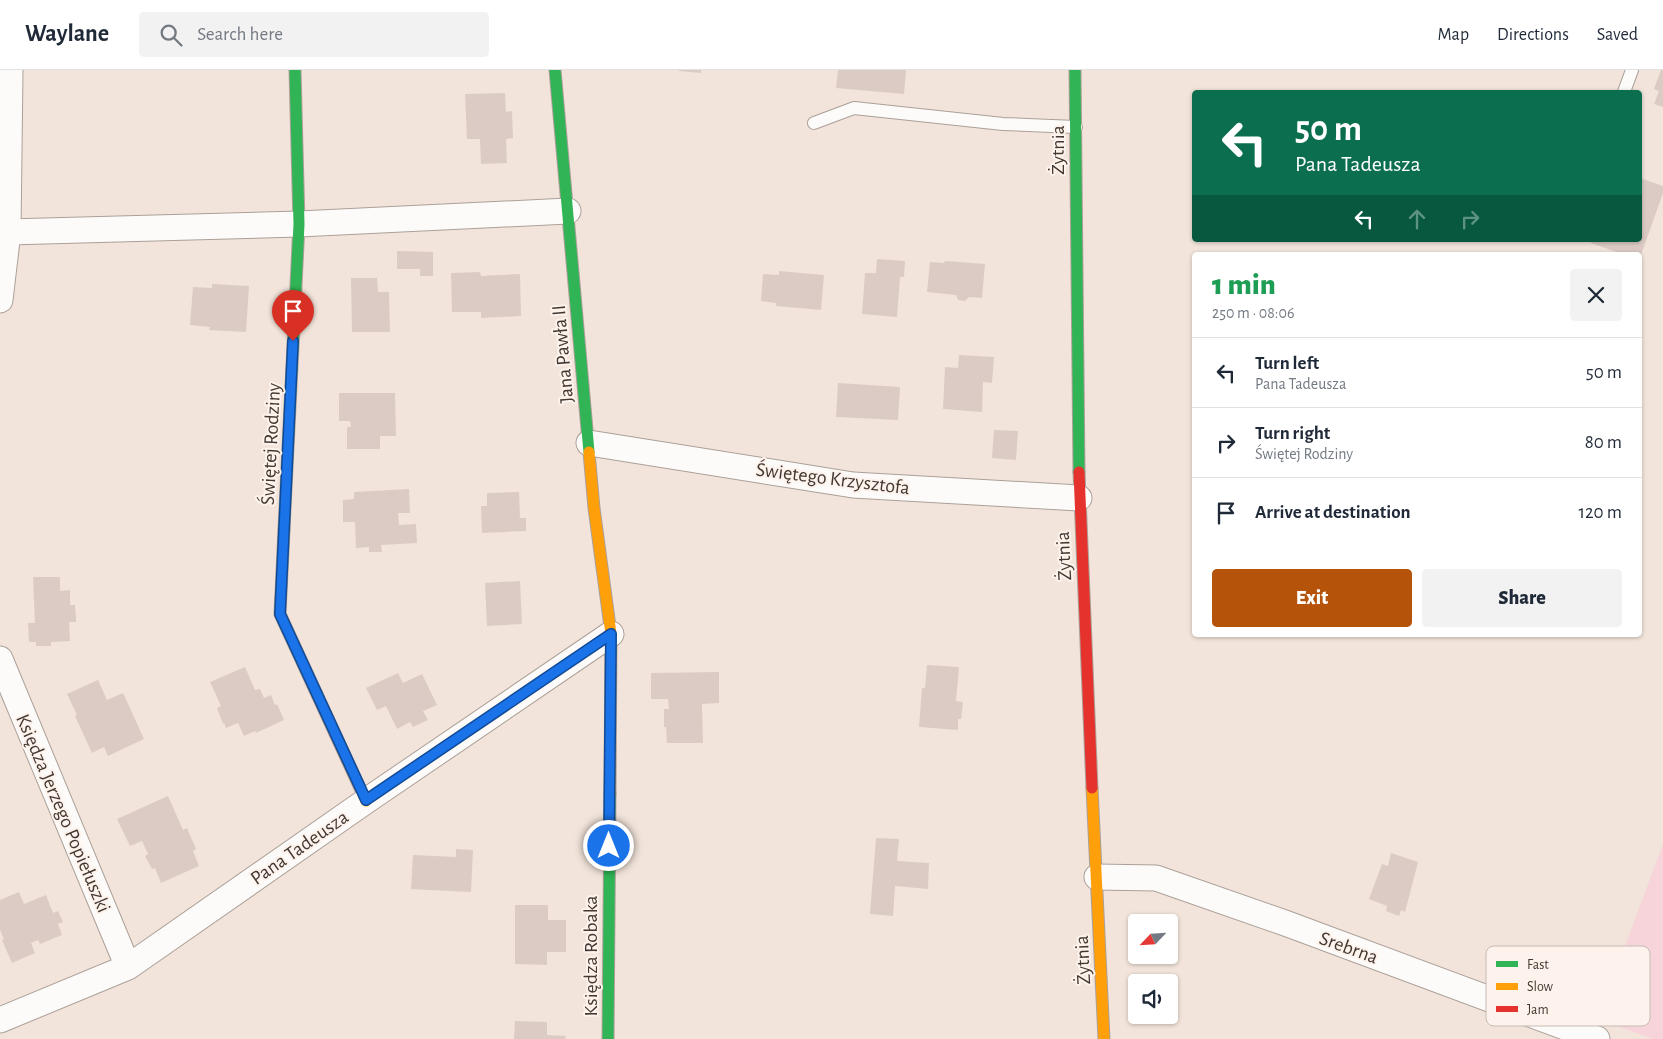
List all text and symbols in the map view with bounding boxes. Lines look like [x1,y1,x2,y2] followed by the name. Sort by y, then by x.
[139,12,489,57] search box
[157,21,185,49] icon: search
[25,22,109,46] text: Waylane
[197,25,283,44] text: Search here
[1438,26,1469,44] text: Map
[1497,26,1569,44] text: Directions
[1597,26,1638,44] text: Saved
[1212,110,1277,175] icon: left
[1295,112,1362,147] text: 50 m
[1048,125,1068,175] street label: Żytnia
[1295,153,1421,175] text: Pana Tadeusza
[1350,205,1378,233] icon: left
[1403,205,1431,233] icon: ahead
[1456,205,1484,233] icon: right
[1570,269,1622,321] button: close
[1212,270,1276,300] text: 1 min
[272,290,314,341] pin
[279,297,307,325] icon: arrive
[549,304,577,404] street label: Jana Pawła II
[1212,305,1294,321] text: 250 m · 08:06
[1255,354,1319,373] text: Turn left
[1212,359,1240,387] icon: left
[1586,363,1622,382] text: 50 m
[1255,376,1346,392] text: Pana Tadeusza
[257,382,284,506] street label: Świętej Rodziny
[1255,424,1330,443] text: Turn right
[1212,429,1240,457] icon: right
[1585,433,1622,452] text: 80 m
[1255,446,1353,462] text: Świętej Rodziny
[755,459,911,498] street label: Świętego Krzysztofa
[1212,499,1240,527] icon: arrive
[1255,503,1411,522] text: Arrive at destination
[1578,503,1622,522] text: 120 m
[1053,531,1075,581] street label: Żytnia
[1212,569,1412,627] button: Exit
[1422,569,1622,627] button: Share
[12,711,114,916] street label: Księdza Jerzego Popiełuszki
[247,807,352,889] street label: Pana Tadeusza
[582,819,634,871] position arrow
[581,895,601,1017] street label: Księdza Robaka
[1128,914,1178,964] north arrow
[1128,914,1178,1024] map controls
[1317,928,1381,968] street label: Srebrna
[1072,935,1094,985] street label: Żytnia
[1486,946,1650,1026] legend
[1527,958,1549,972] text: Fast
[1128,974,1178,1024] button: sound
[1527,980,1554,994] text: Slow
[1527,1003,1549,1017] text: Jam

